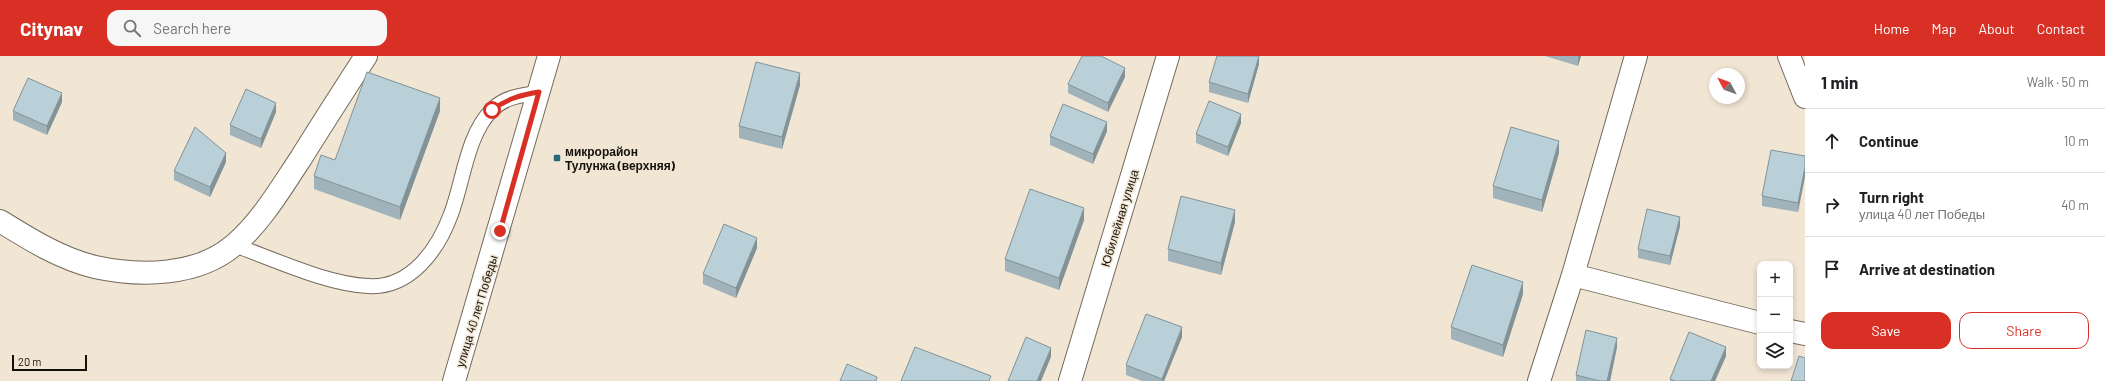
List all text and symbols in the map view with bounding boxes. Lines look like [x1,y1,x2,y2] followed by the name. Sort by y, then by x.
[107,10,387,46] search box
[20,17,83,40] text: Citynav
[121,17,143,39] icon: search
[153,19,231,37] text: Search here
[1874,20,1910,37] text: Home
[1932,20,1956,37] text: Map
[1978,20,2015,37] text: About
[2037,20,2085,37] text: Contact
[1709,68,1745,104] north arrow
[1821,72,1858,92] text: 1 min
[2027,74,2089,90] text: Walk · 50 m
[483,101,501,119] route start
[1821,130,1843,152] icon: ahead
[1859,132,1919,150] text: Continue
[2064,133,2089,149] text: 10 m
[565,144,676,173] place label: микрорайон Тулунжа (верхняя)
[552,153,562,163] marker: микрорайон Тулунжа (верхняя)
[1098,167,1142,269] street label: Юбилейная улица
[1859,188,1924,206] text: Turn right
[1821,194,1843,216] icon: right
[2061,197,2089,213] text: 40 m
[1859,206,1985,222] text: улица 40 лет Победы
[491,222,509,240] route end
[452,253,501,369] street label: улица 40 лет Победы
[1821,258,1843,280] icon: arrive
[1859,260,1995,278] text: Arrive at destination
[1757,261,1793,369] map controls
[1757,261,1793,297] button: +
[1757,297,1793,333] button: −
[1821,312,1951,349] button: Save
[1959,312,2089,349] button: Share
[1757,333,1793,369] button: layers
[12,353,87,372] scale bar
[18,355,41,368] text: 20 m

